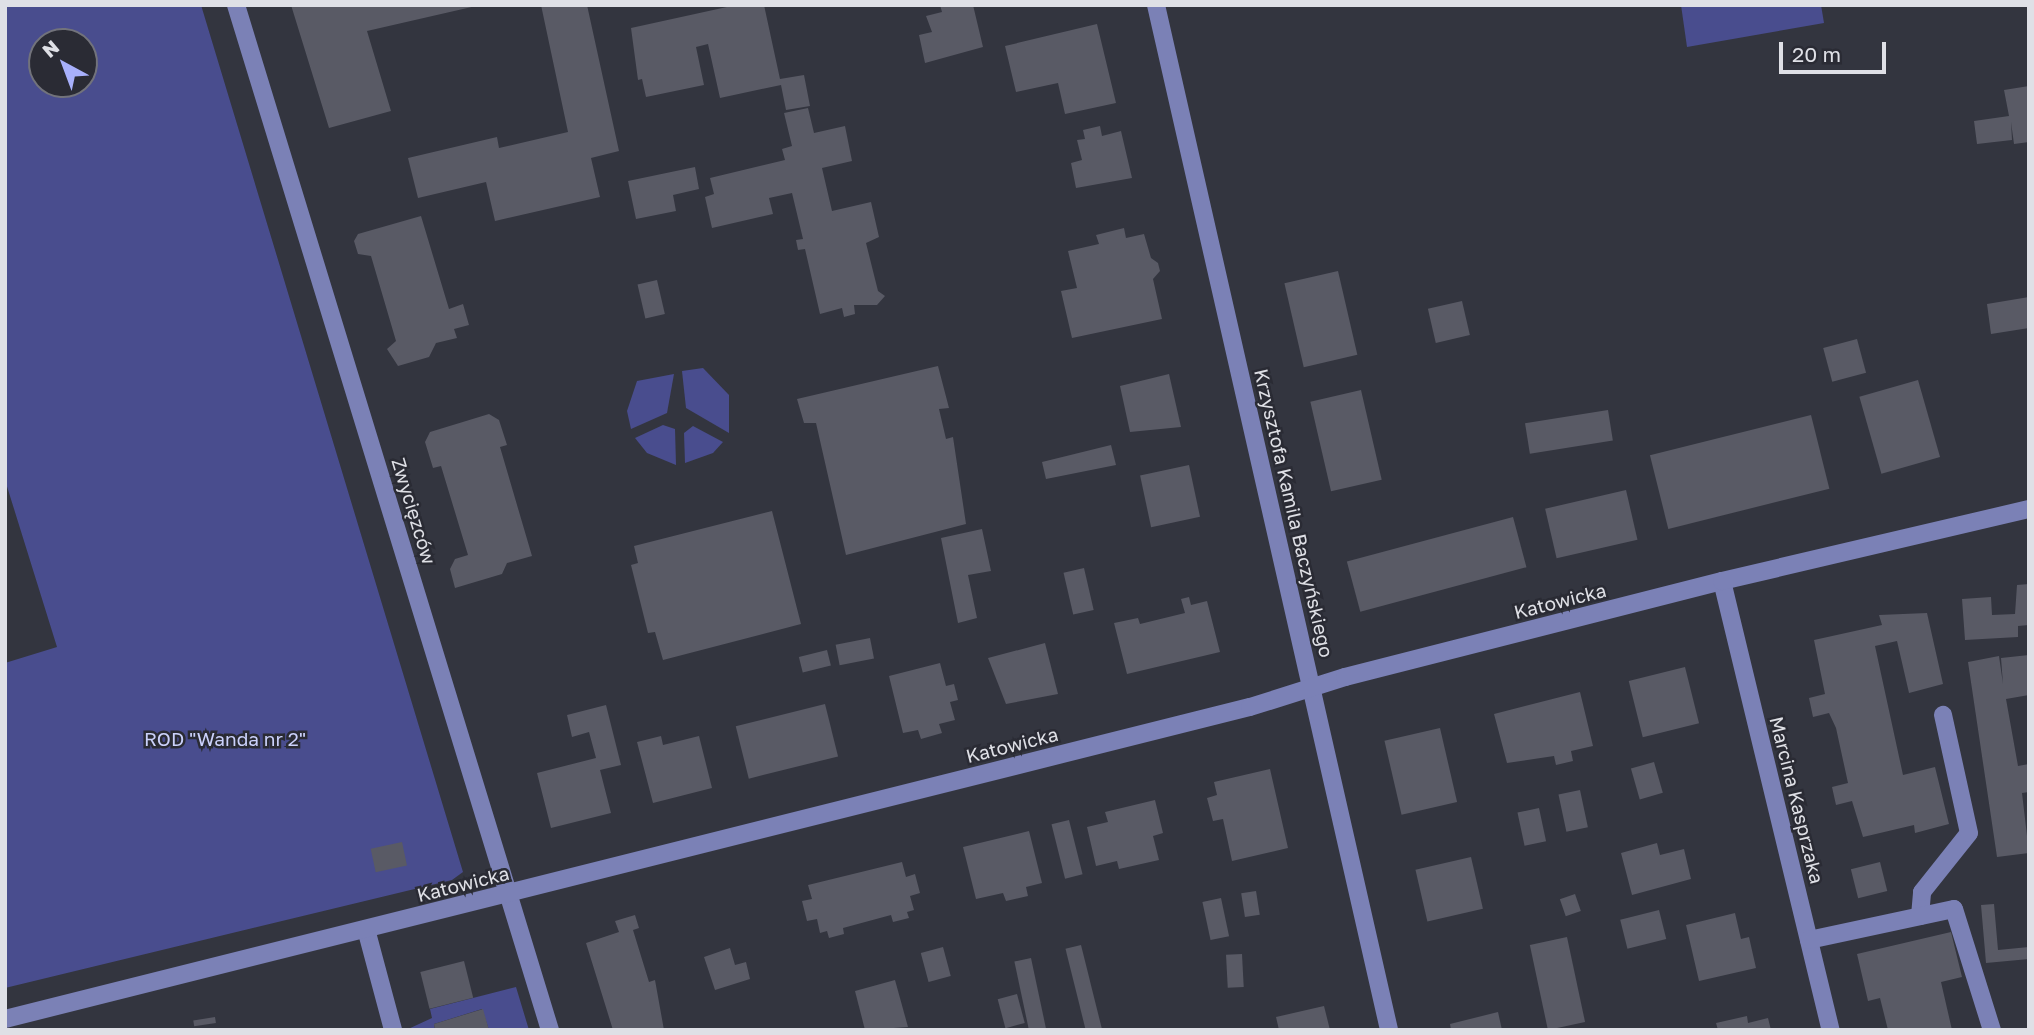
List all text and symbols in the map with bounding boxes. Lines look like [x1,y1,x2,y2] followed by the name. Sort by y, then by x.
[28,28,98,98] north arrow
[1782,28,1889,72] scale bar
[37,35,63,62] text: N
[1792,41,1841,67] text: 20 m
[1250,367,1338,659] street label: Krzysztofa Kamila Baczyńskiego
[387,455,441,567] street label: Zwycięzców
[1511,579,1609,623] street label: Katowicka
[1765,714,1829,886] street label: Marcina Kasprzaka
[963,723,1061,767] street label: Katowicka
[144,728,306,750] park label: ROD "Wanda nr 2"
[414,862,512,906] street label: Katowicka

